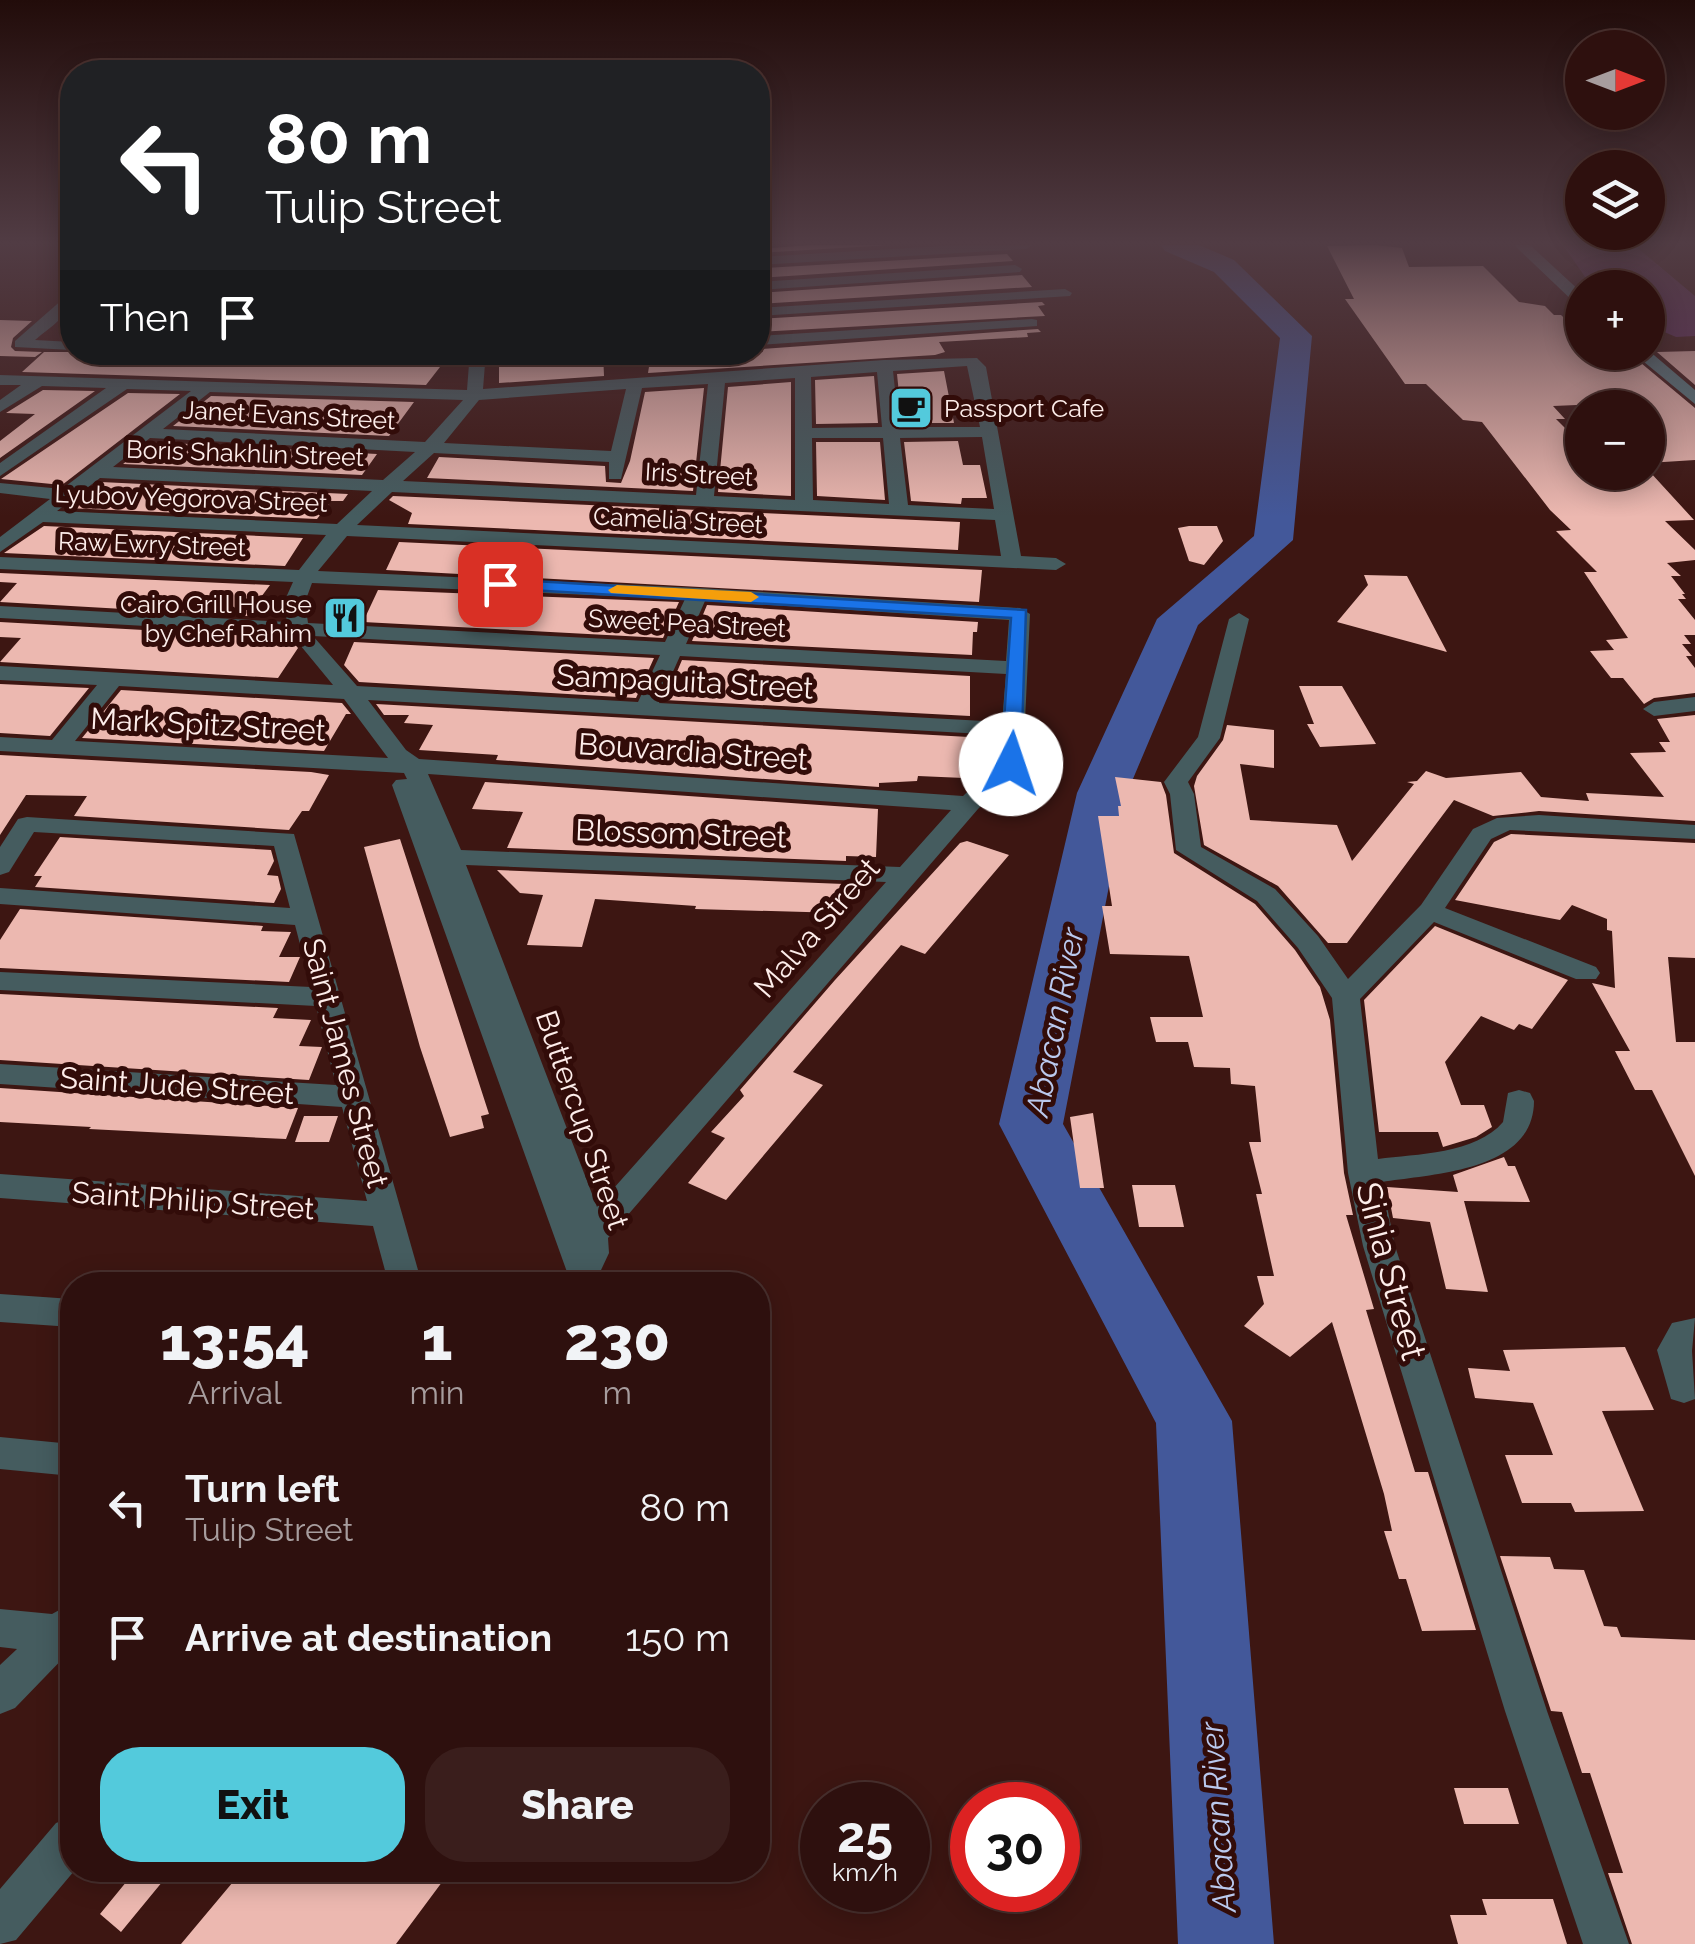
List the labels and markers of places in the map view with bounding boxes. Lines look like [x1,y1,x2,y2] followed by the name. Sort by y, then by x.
[888,385,934,431] cafe icon: Passport Cafe
[944,393,1104,423] place label: Passport Cafe
[458,542,543,627] pin
[120,589,312,648] place label: Cairo Grill House by Chef Rahim
[322,595,368,641] restaurant icon: Cairo Grill House by Chef Rahim

